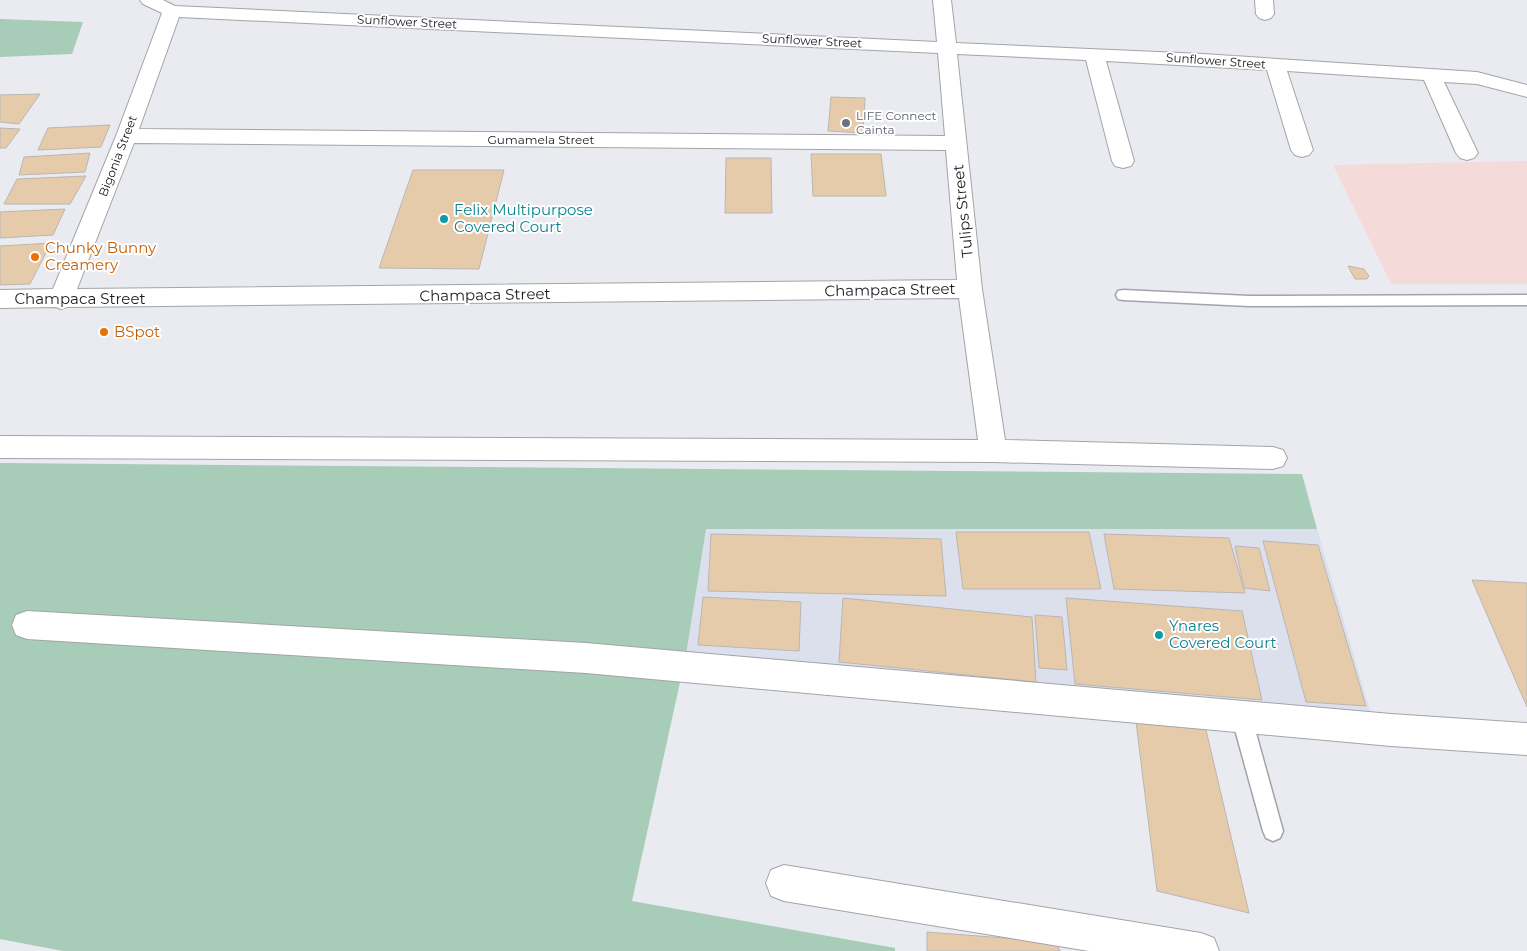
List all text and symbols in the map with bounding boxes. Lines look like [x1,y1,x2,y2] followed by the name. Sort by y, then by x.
[357,11,458,32] street label: Sunflower Street
[762,30,863,51] street label: Sunflower Street
[1166,50,1267,71] street label: Sunflower Street
[856,108,937,137] place label: LIFE Connect Cainta
[95,113,140,199] street label: Bigonia Street
[840,117,852,129] marker: LIFE Connect Cainta
[488,132,595,147] street label: Gumamela Street
[948,164,977,258] street label: Tulips Street
[454,200,593,236] place label: Felix Multipurpose Covered Court
[438,213,450,225] marker: Felix Multipurpose Covered Court
[45,238,157,274] place label: Chunky Bunny Creamery
[29,251,41,263] marker: Chunky Bunny Creamery
[824,279,956,300] street label: Champaca Street
[419,284,551,305] street label: Champaca Street
[14,289,146,308] street label: Champaca Street
[114,322,160,341] place label: BSpot
[98,326,110,338] marker: BSpot
[1169,616,1277,652] place label: Ynares Covered Court
[1153,629,1165,641] marker: Ynares Covered Court

